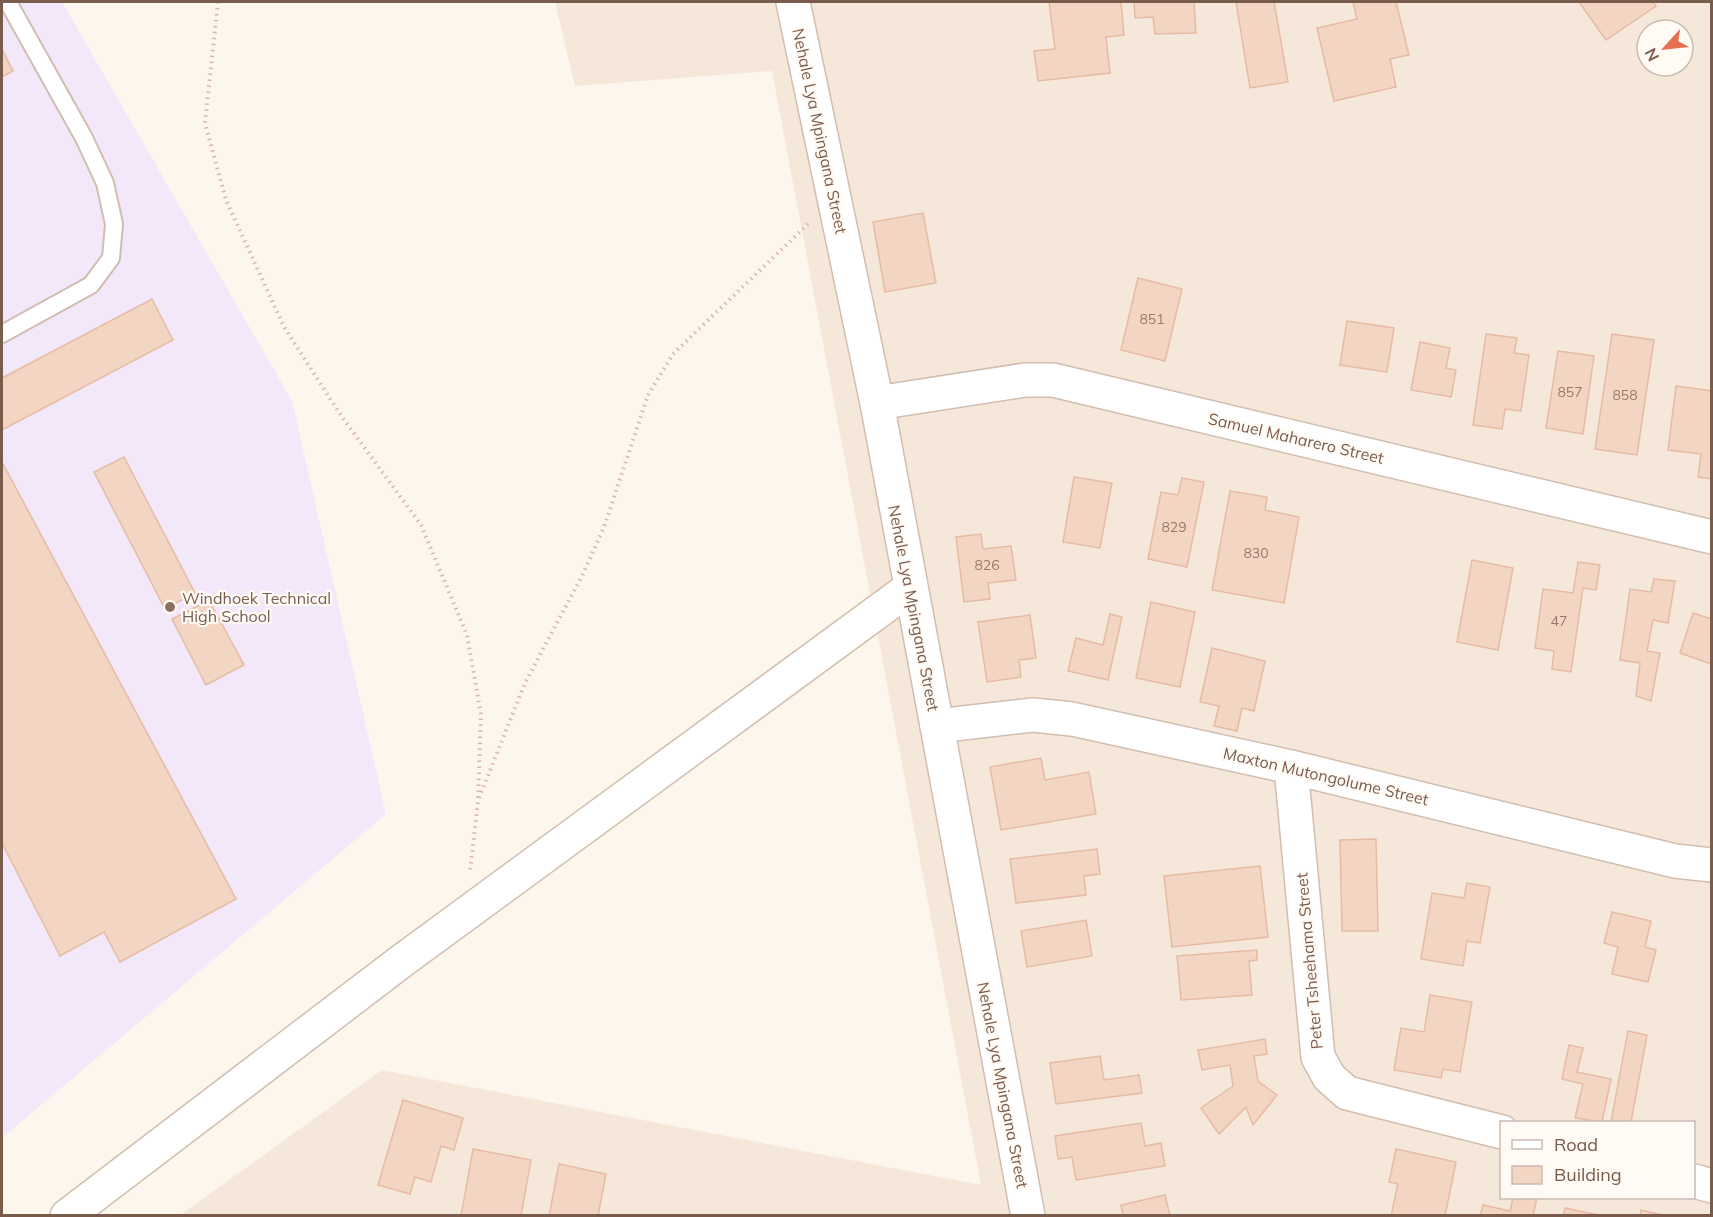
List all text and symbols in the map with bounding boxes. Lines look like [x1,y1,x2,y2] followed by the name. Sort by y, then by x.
[1635,18,1695,78] north arrow
[788,26,852,236] street label: Nehale Lya Mpingana Street
[1640,45,1663,65] text: N
[1139,310,1165,328] house number: 851
[1557,383,1583,401] house number: 857
[1612,386,1638,404] house number: 858
[1206,408,1386,468] street label: Samuel Maharero Street
[884,503,944,713] street label: Nehale Lya Mpingana Street
[1161,518,1187,536] house number: 829
[1243,544,1269,562] house number: 830
[974,556,1000,574] house number: 826
[182,588,331,626] place label: Windhoek Technical High School
[163,600,177,614] marker: Windhoek Technical High School
[1551,612,1567,630] house number: 47
[1221,743,1431,809] street label: Maxton Mutongolume Street
[1291,871,1327,1050] street label: Peter Tsheehama Street
[973,980,1033,1190] street label: Nehale Lya Mpingana Street
[1500,1121,1695,1199] legend
[1554,1133,1598,1156] text: Road
[1554,1163,1622,1186] text: Building

